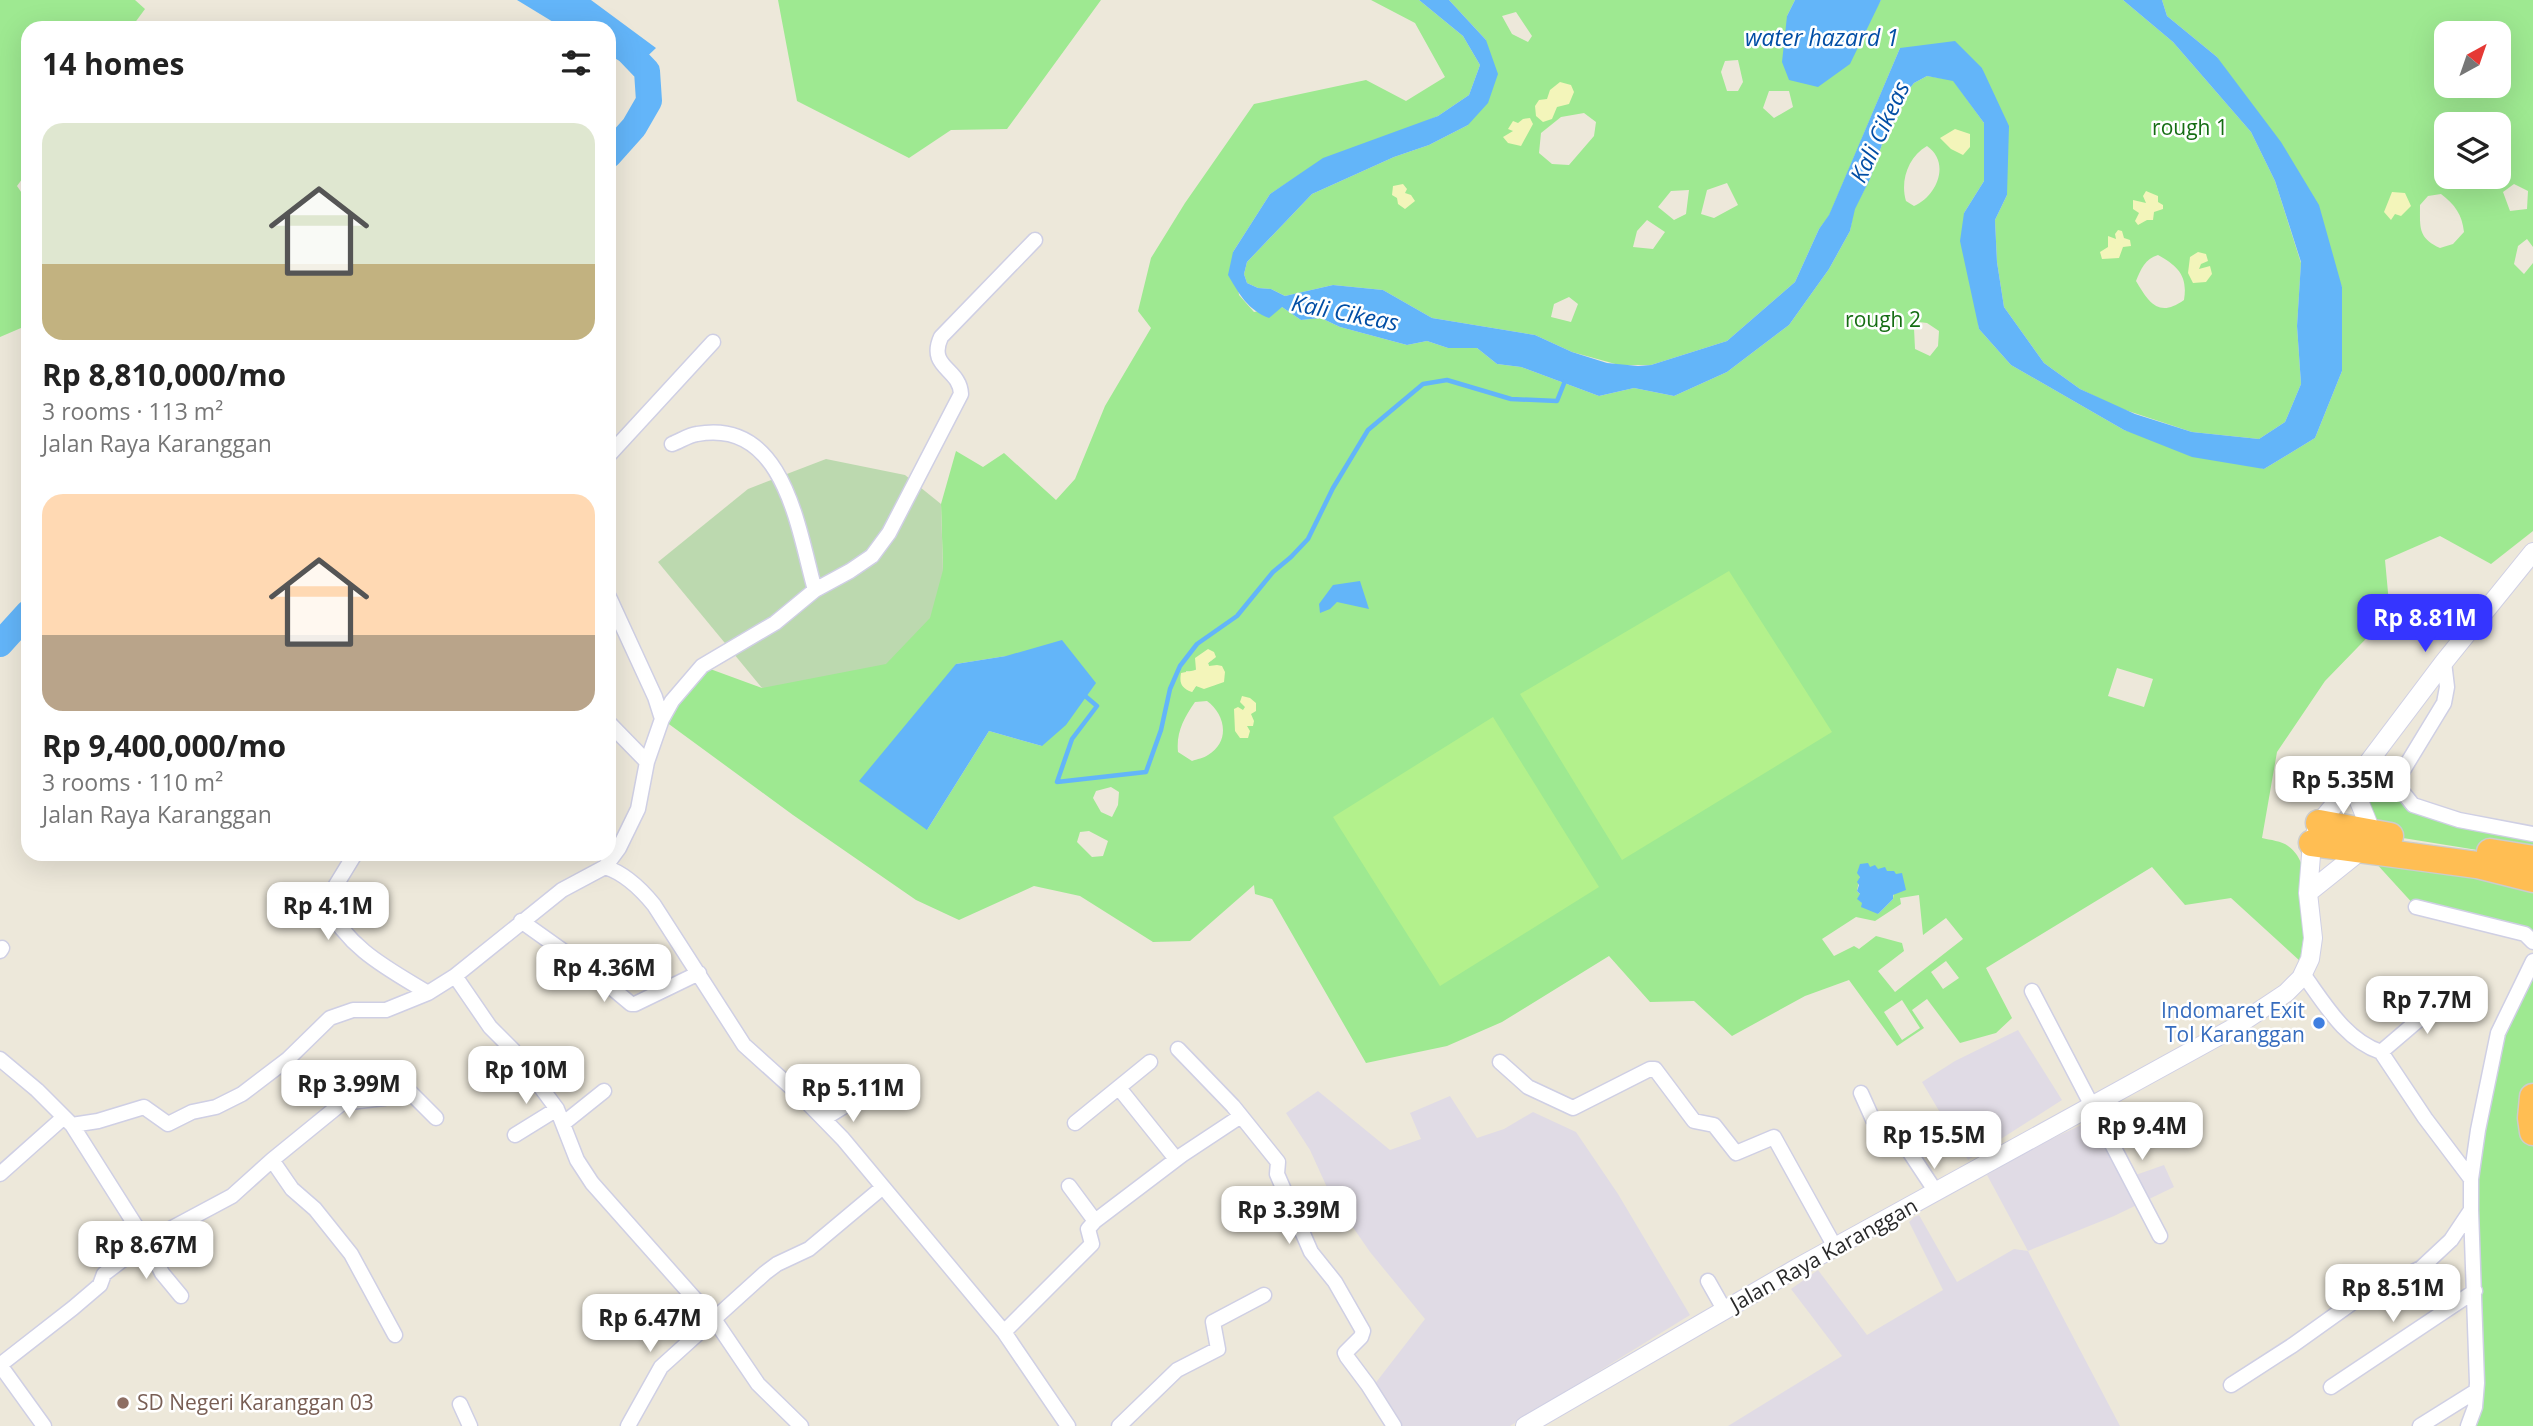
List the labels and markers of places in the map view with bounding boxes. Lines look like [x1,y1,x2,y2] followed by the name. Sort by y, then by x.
[2353,594,2497,654] pin: Rp 8.81M
[2271,756,2415,816] pin: Rp 5.35M
[263,883,393,942] pin: Rp 4.1M
[532,944,676,1004] pin: Rp 4.36M
[2362,976,2492,1036] pin: Rp 7.7M
[2161,996,2305,1048] place label: Indomaret Exit Tol Karanggan
[2311,1015,2327,1031] marker: Indomaret Exit Tol Karanggan
[469,1046,583,1106] pin: Rp 10M
[277,1060,421,1120] pin: Rp 3.99M
[781,1064,925,1124] pin: Rp 5.11M
[2077,1102,2207,1162] pin: Rp 9.4M
[1862,1112,2006,1171] pin: Rp 15.5M
[1217,1186,1361,1246] pin: Rp 3.39M
[74,1222,218,1281] pin: Rp 8.67M
[2321,1264,2465,1324] pin: Rp 8.51M
[578,1294,722,1354] pin: Rp 6.47M
[137,1388,374,1416] place label: SD Negeri Karanggan 03
[115,1395,131,1411] marker: SD Negeri Karanggan 03

